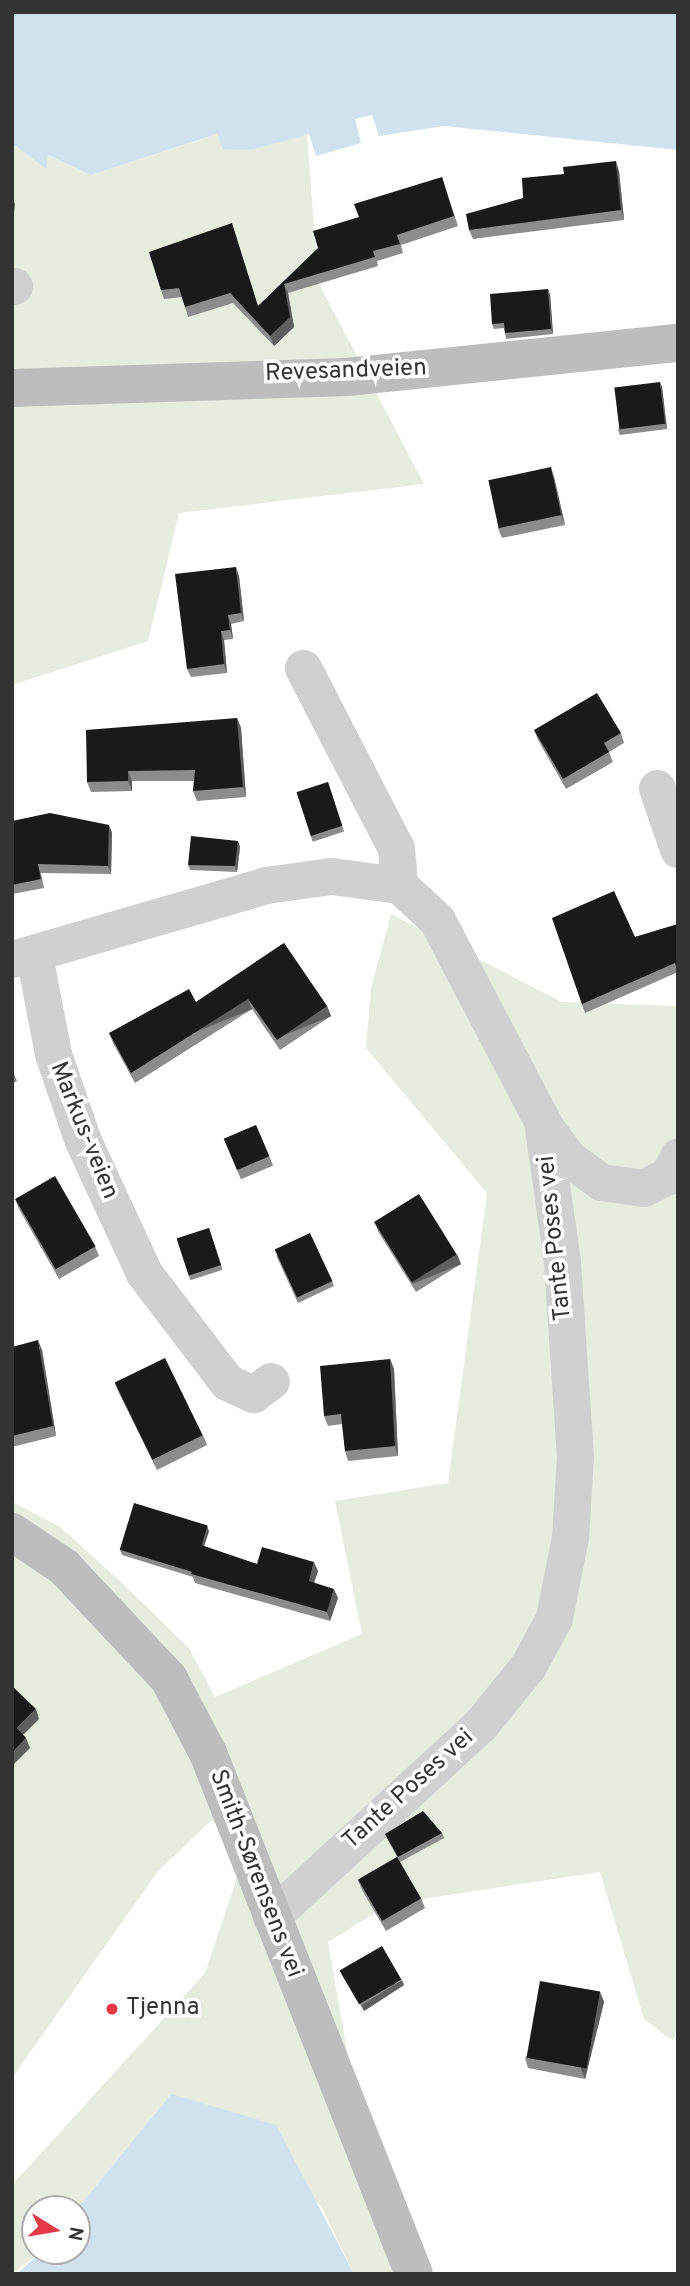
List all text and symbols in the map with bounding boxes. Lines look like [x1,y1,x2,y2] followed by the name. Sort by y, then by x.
[265,355,427,389] street label: Revesandveien
[42,1058,124,1204] street label: Markus-veien
[533,1154,579,1322] street label: Tante Poses vei
[338,1724,480,1856] street label: Tante Poses vei
[202,1766,308,1982] street label: Smith-Sørensens vei
[126,1995,199,2023] place label: Tjenna
[104,2001,120,2017] marker: Tjenna
[21,2195,91,2265] north arrow
[62,2225,88,2243] text: N

